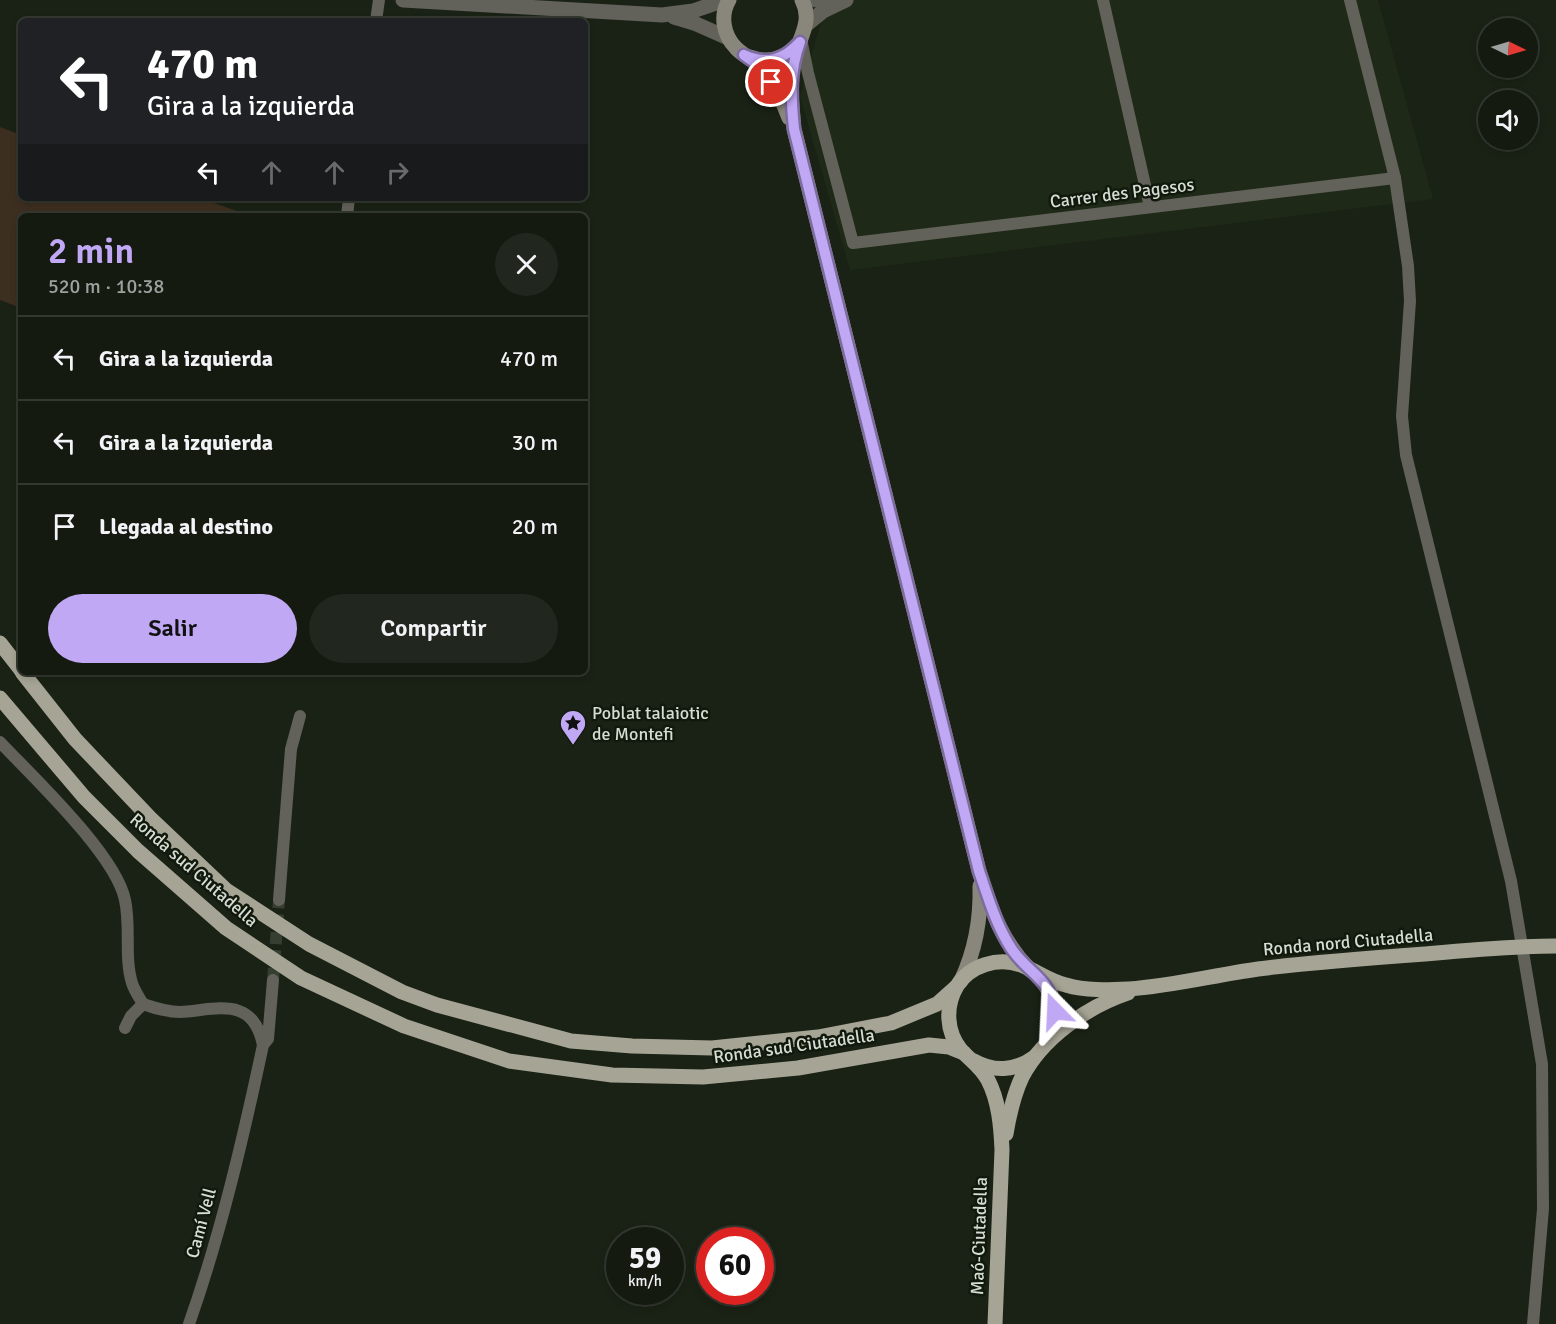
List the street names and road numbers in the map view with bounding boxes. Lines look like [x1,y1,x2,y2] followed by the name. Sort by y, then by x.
[1049,173,1196,213] street label: Carrer des Pagesos
[125,808,263,932] street label: Ronda sud Ciutadella
[1262,924,1434,960] street label: Ronda nord Ciutadella
[712,1024,876,1068] street label: Ronda sud Ciutadella
[966,1177,992,1295] street label: Maó-Ciutadella
[181,1185,221,1261] street label: Camí Vell

